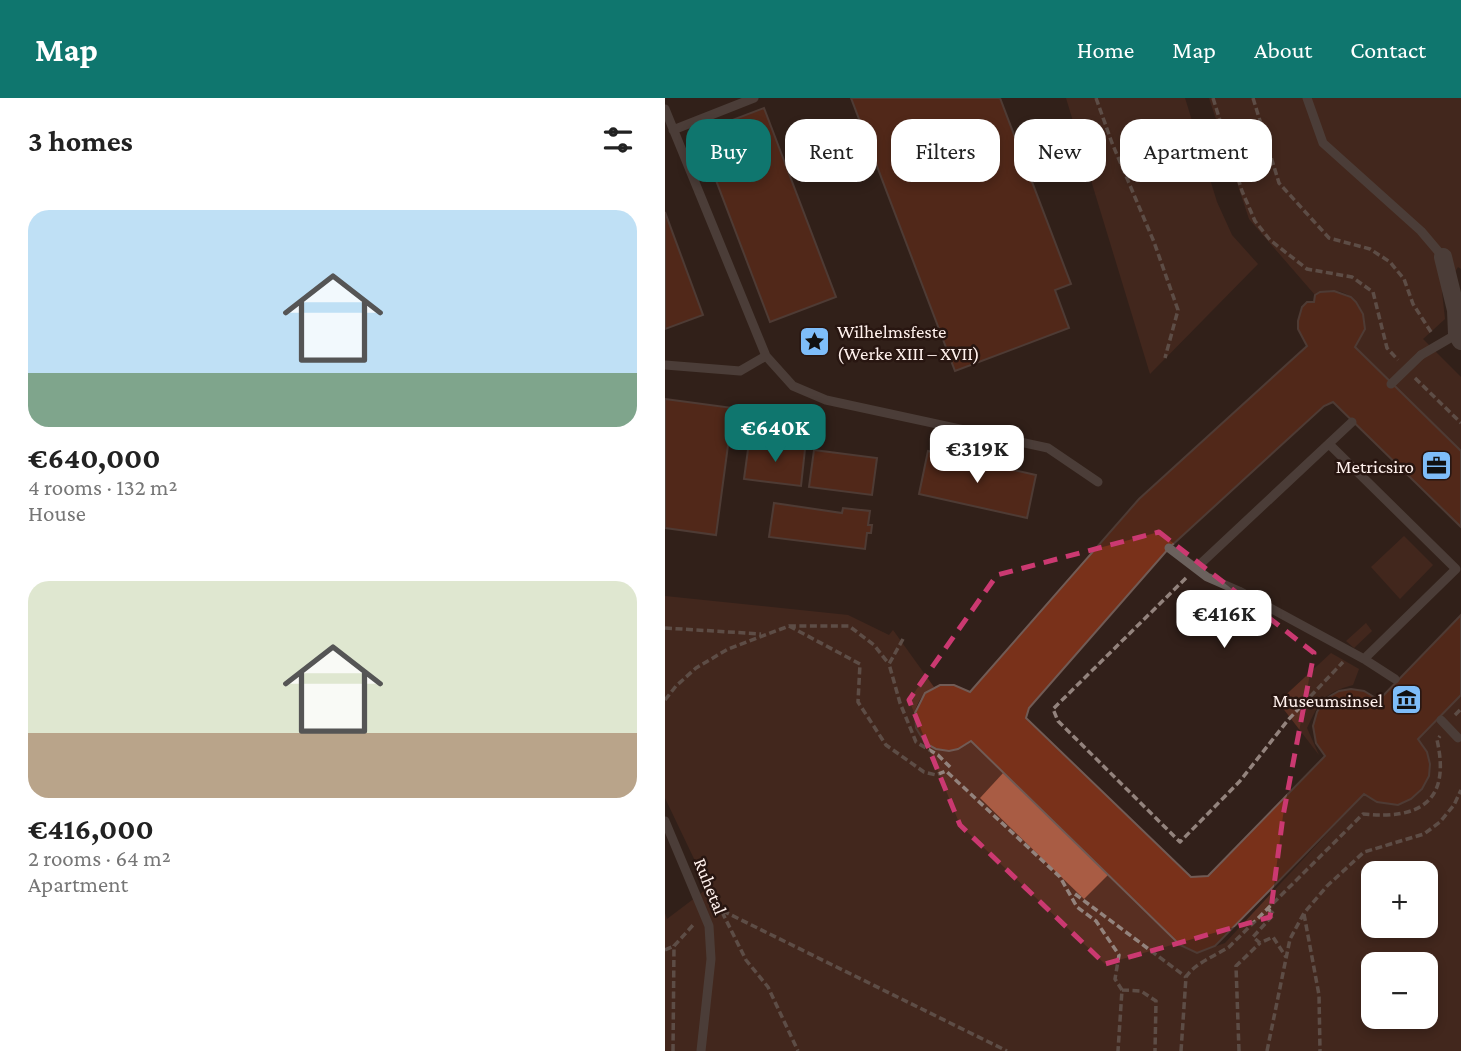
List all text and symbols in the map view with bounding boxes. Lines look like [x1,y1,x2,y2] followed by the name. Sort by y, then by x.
[35,31,98,68] text: Map
[1077,36,1134,63] text: Home
[1172,36,1216,63] text: Map
[1254,36,1312,63] text: About
[1350,36,1426,63] text: Contact
[686,119,771,182] chip: Buy
[785,119,877,182] chip: Rent
[891,119,1000,182] chip: Filters
[1014,119,1106,182] chip: New
[1120,119,1272,182] chip: Apartment
[599,121,637,159] icon: filters
[28,124,133,157] text: 3 homes
[270,255,396,381] icon: home
[837,321,980,365] place label: Wilhelmsfeste (Werke XIII – XVII)
[797,325,831,359] place icon: Wilhelmsfeste (Werke XIII – XVII)
[726,404,824,464] pin: €640K
[741,414,809,440] text: €640K
[928,426,1026,485] pin: €319K
[946,435,1008,461] text: €319K
[28,441,161,474] text: €640,000
[1420,449,1454,483] office icon: Metricsiro
[1336,456,1414,477] place label: Metricsiro
[28,474,177,500] text: 4 rooms · 132 m²
[28,500,86,526] text: House
[1175,590,1273,650] pin: €416K
[1192,600,1256,626] text: €416K
[270,626,396,752] icon: home
[1389,683,1423,717] museum icon: Museumsinsel
[1273,690,1383,711] place label: Museumsinsel
[28,812,154,845] text: €416,000
[28,845,171,871] text: 2 rooms · 64 m²
[690,855,731,917] street label: Ruhetal
[1361,861,1438,1029] map controls
[1361,861,1438,938] button: +
[28,871,128,897] text: Apartment
[1361,952,1438,1029] button: −

